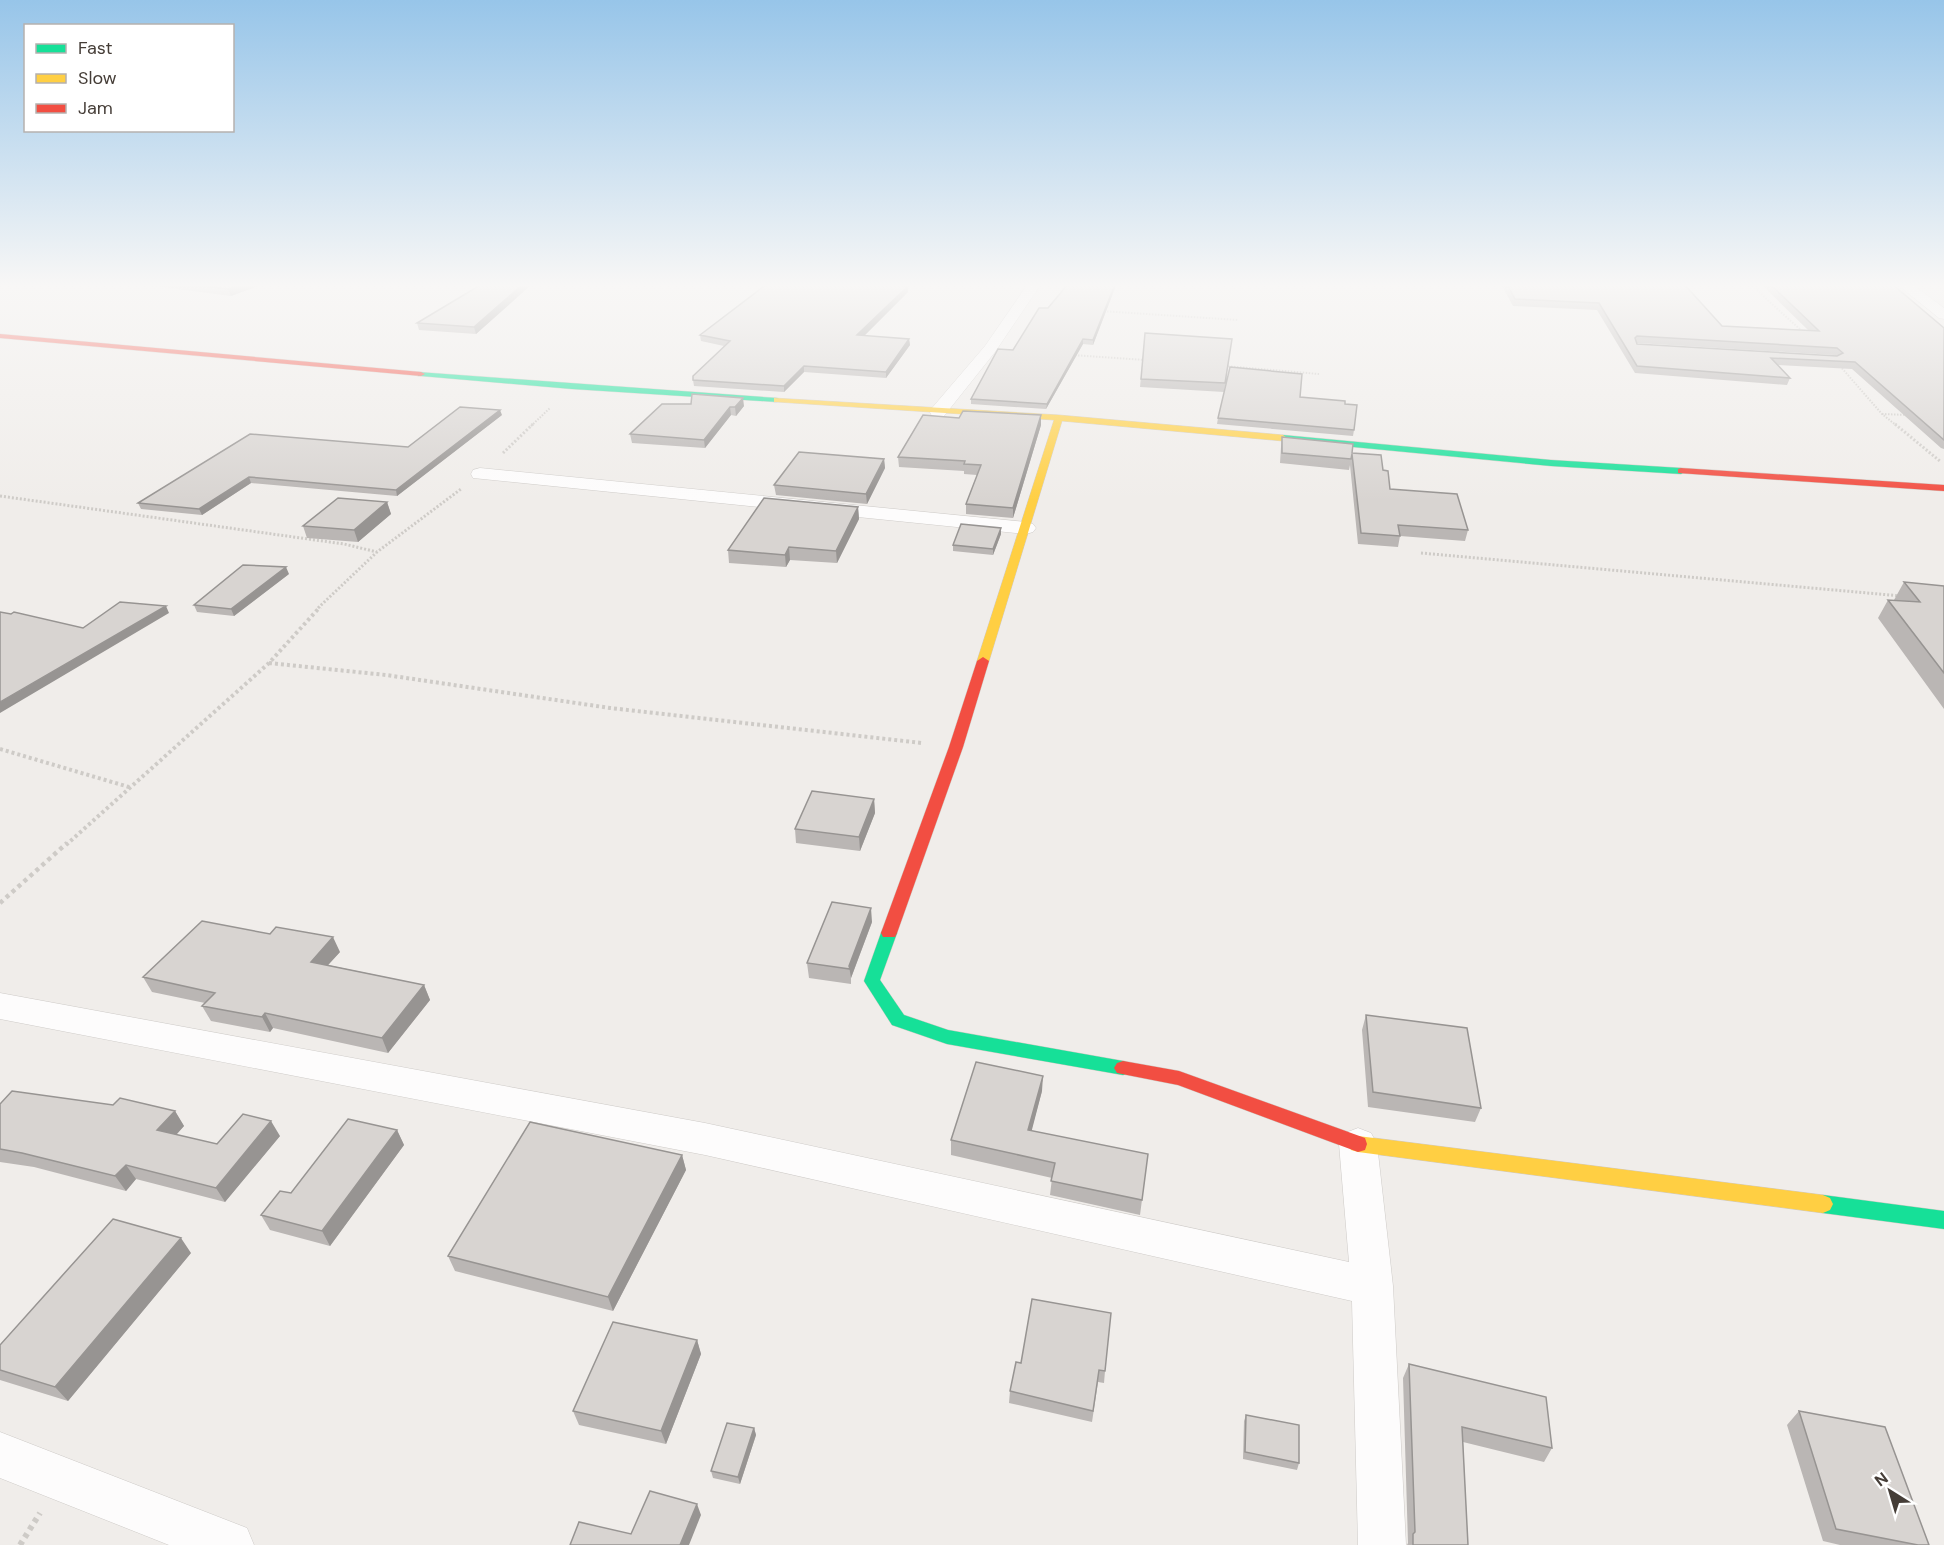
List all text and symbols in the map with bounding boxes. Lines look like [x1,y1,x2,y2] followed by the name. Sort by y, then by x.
[24,24,234,132] legend
[78,36,113,60] text: Fast
[78,66,117,90] text: Slow
[78,96,113,120] text: Jam
[1860,1461,1920,1521] north arrow
[1870,1468,1892,1491] text: N

